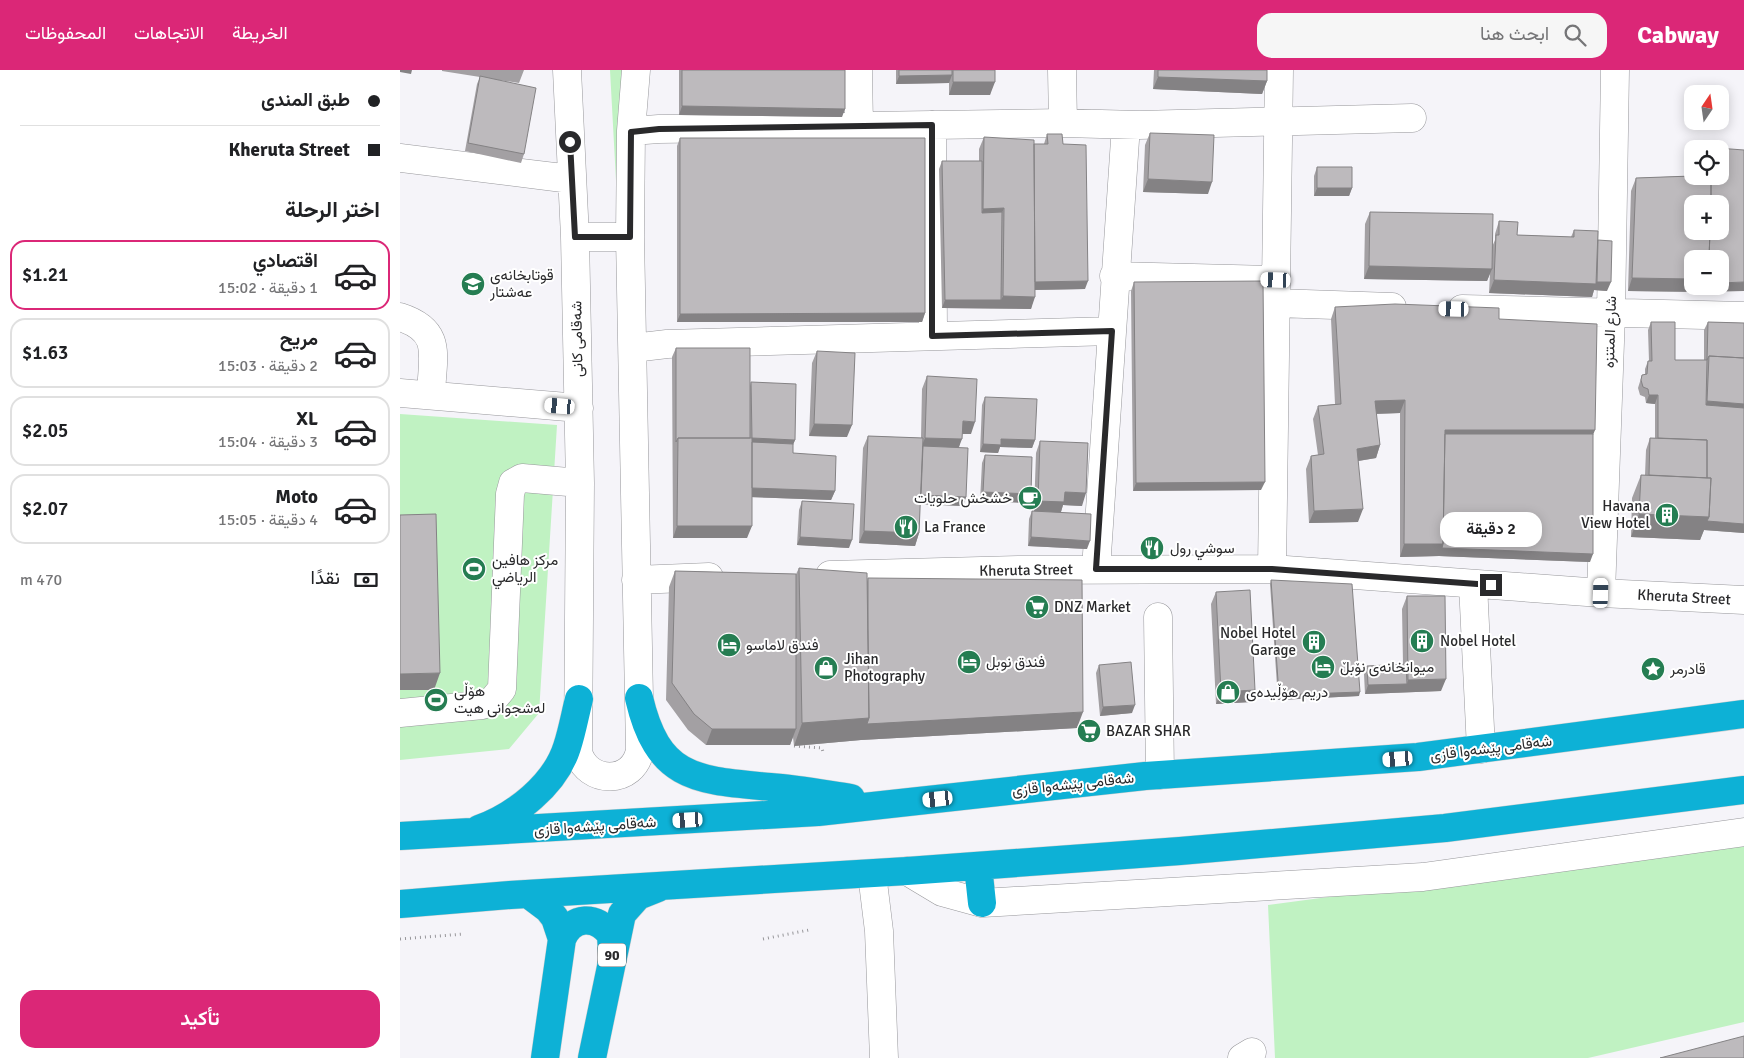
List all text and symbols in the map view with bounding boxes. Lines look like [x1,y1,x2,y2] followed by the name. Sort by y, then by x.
[1257,13,1607,58] search box
[1637,20,1719,50] text: Cabway
[1561,21,1589,49] icon: search
[25,22,106,44] text: المحفوظات
[134,22,204,44] text: الاتجاهات
[232,22,288,44] text: الخريطة
[1480,22,1549,46] text: ابحث هنا
[1684,85,1729,130] north arrow
[1684,85,1729,295] map controls
[261,88,350,112] text: طبق المندى
[559,131,581,153] route start
[228,138,350,162] text: Kheruta Street
[1684,140,1729,185] button: locate
[1684,195,1729,240] button: +
[285,196,380,223] text: اختر الرحلة
[253,249,318,273] text: اقتصادي
[1684,250,1729,295] button: −
[333,253,378,298] icon: car
[22,263,68,287] text: $1.21
[489,266,554,301] place label: قوتابخانەی عەشتار
[460,271,486,297] school or university icon: قوتابخانەی عەشتار
[1260,272,1291,288] car
[218,278,318,298] text: 1 دقيقة · 15:02
[1600,295,1622,369] street label: شارع المتنزه
[567,301,588,377] street label: شەقامی کانی
[1438,301,1469,317] car
[280,327,318,351] text: مريح
[333,331,378,376] icon: car
[22,341,68,365] text: $1.63
[218,356,318,376] text: 2 دقيقة · 15:03
[544,397,575,415] car
[296,407,318,431] text: XL
[333,409,378,454] icon: car
[22,419,68,443] text: $2.05
[218,432,318,452] text: 3 دقيقة · 15:04
[275,485,318,509] text: Moto
[1017,485,1043,511] cafe icon: خشخش حلويات
[333,487,378,532] icon: car
[914,489,1012,508] place label: خشخش حلويات
[22,497,68,521] text: $2.07
[1581,497,1650,532] place label: Havana View Hotel
[1654,502,1680,528] building icon: Havana View Hotel
[218,510,318,530] text: 4 دقيقة · 15:05
[1440,512,1542,548] callout: 2 دقيقة
[893,514,919,540] restaurant icon: La France
[924,518,986,536] place label: La France
[1466,519,1516,539] text: 2 دقيقة
[1139,535,1165,561] restaurant icon: سوشي رول
[1170,539,1235,561] place label: سوشي رول
[492,551,558,590] place label: مركز هافين الرياضي
[461,556,487,582] sports icon: مركز هافين الرياضي
[979,560,1073,580] street label: Kheruta Street
[311,566,340,590] text: نقدًا
[352,566,380,594] icon: cash
[20,570,62,590] text: 470 m
[1480,574,1502,596] route end
[1592,578,1609,608] car
[1637,586,1731,608] street label: Kheruta Street
[1024,594,1050,620] supermarket icon: DNZ Market
[1054,598,1131,616] place label: DNZ Market
[1220,624,1296,659] place label: Nobel Hotel Garage
[1409,628,1435,654] building icon: Nobel Hotel
[1301,629,1327,655] building icon: Nobel Hotel Garage
[716,632,742,658] hotel icon: فندق لاماسو
[1440,632,1516,650] place label: Nobel Hotel
[746,636,819,654] place label: فندق لاماسو
[956,649,982,675] hotel icon: فندق نوبل
[844,650,925,685] place label: Jihan Photography
[986,653,1045,671] place label: فندق نوبل
[1310,654,1336,680] hotel icon: میوانخانەی نۆبڵ
[813,655,839,681] shop icon: Jihan Photography
[1640,656,1666,682] place icon: قادرمر
[1340,658,1434,677] place label: میوانخانەی نۆبڵ
[1669,660,1706,678] place label: قادرمر
[1215,679,1241,705] shop icon: دریم ھۆڵیدەی
[454,682,545,718] place label: ھۆڵی لەشجوانی ھیت
[1246,683,1328,702] place label: دریم ھۆڵیدەی
[423,687,449,713] sports icon: ھۆڵی لەشجوانی ھیت
[1076,718,1102,744] supermarket icon: BAZAR SHAR
[1106,722,1191,740] place label: BAZAR SHAR
[1429,732,1553,765] street label: شەقامی پێشەوا قازی
[1382,750,1413,768] car
[1011,769,1135,800] street label: شەقامی پێشەوا قازی
[922,790,953,808] car
[672,812,703,828] car
[533,813,657,840] street label: شەقامی پێشەوا قازی
[598,944,626,966] road number: 90
[20,990,380,1048] button: تأكيد

